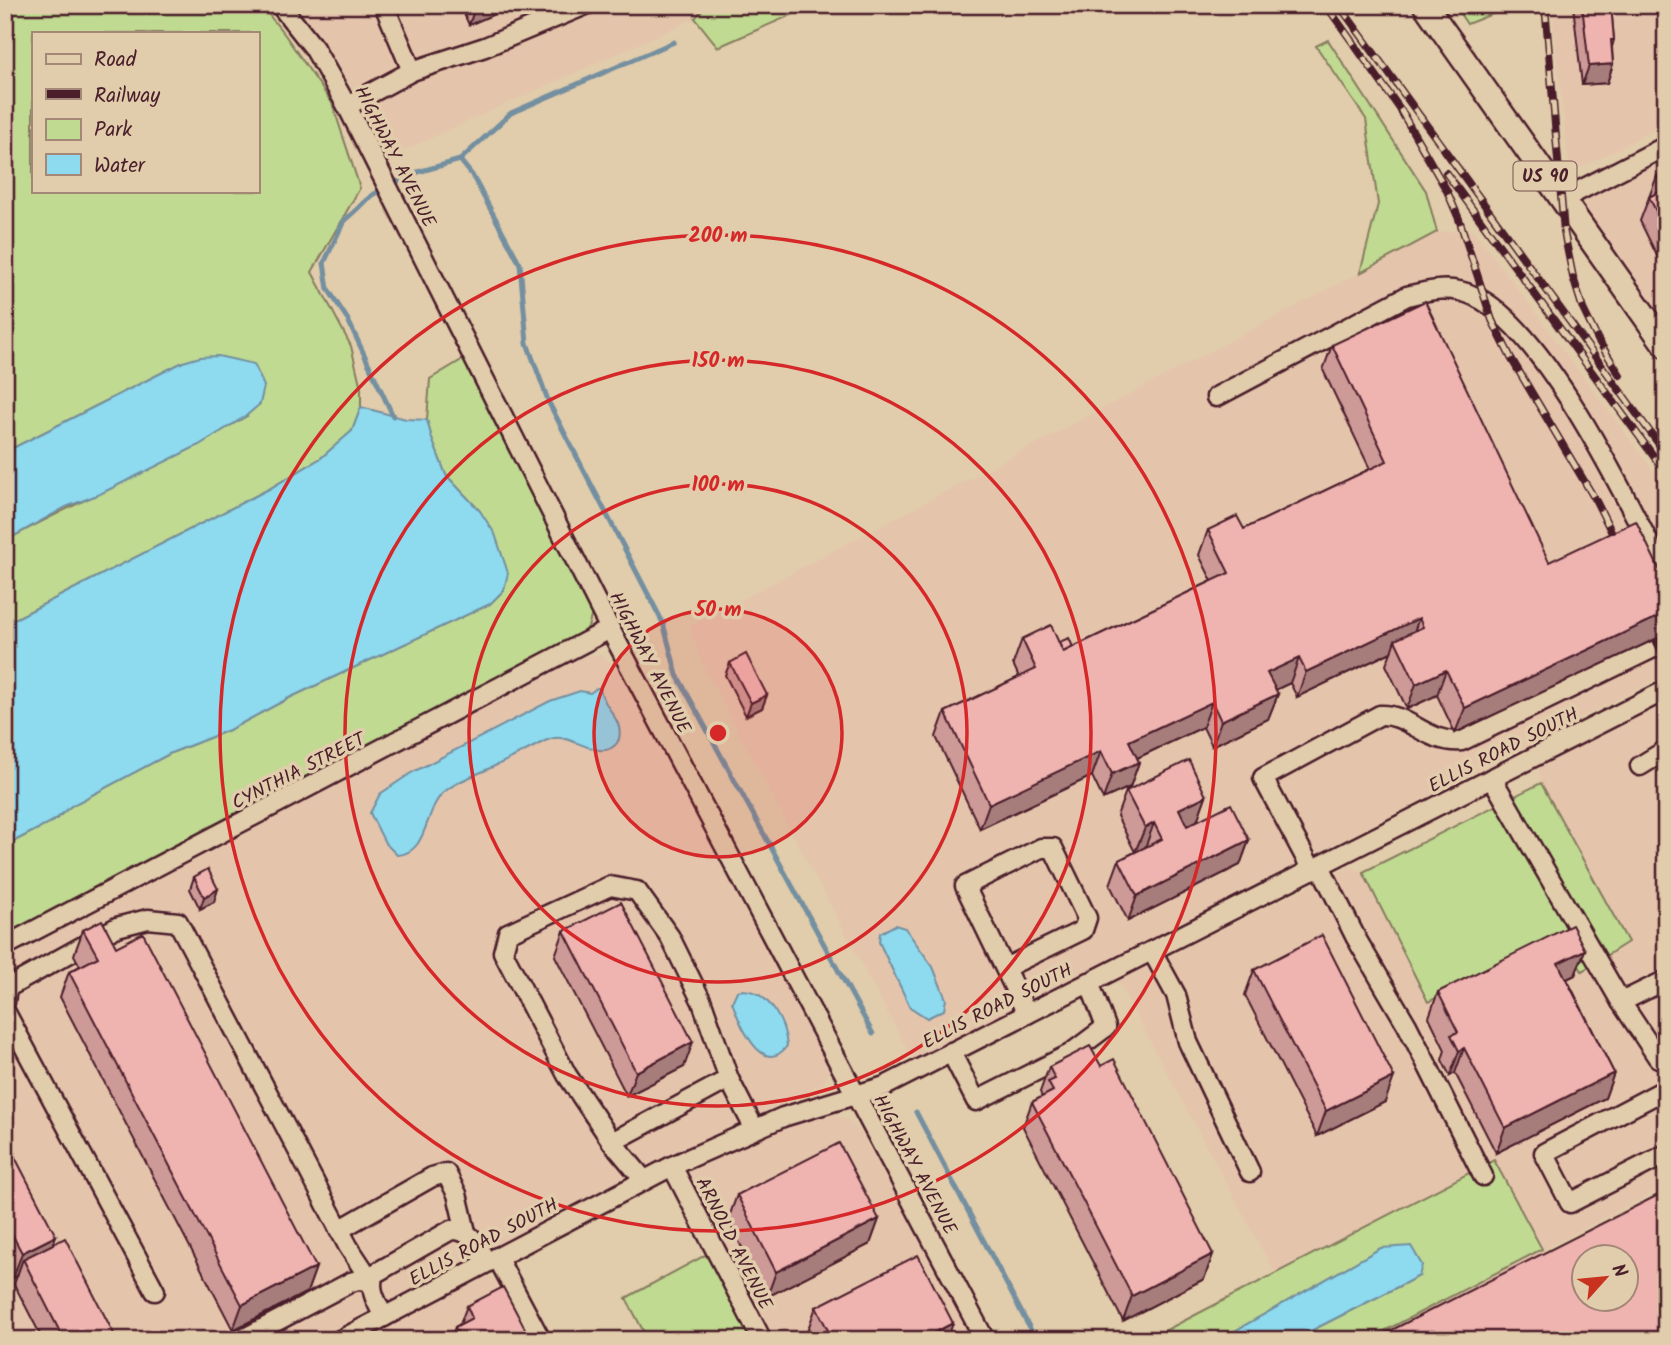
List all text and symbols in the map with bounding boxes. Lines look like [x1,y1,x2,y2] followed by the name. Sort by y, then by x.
[32,32,259,192] legend
[94,44,137,77] text: Road
[94,80,160,113] text: Railway
[345,81,443,234] street label: HIGHWAY AVENUE
[94,114,132,147] text: Park
[94,150,146,183] text: Water
[1514,162,1576,190] road number: US 90
[688,220,748,253] text: 200 m
[691,345,745,378] text: 150 m
[691,469,745,502] text: 100 m
[600,587,698,740] street label: HIGHWAY AVENUE
[694,594,741,627] text: 50 m
[1423,700,1585,802] street label: ELLIS ROAD SOUTH
[706,721,730,745] centre of rings
[227,724,373,818] street label: CYNTHIA STREET
[917,956,1079,1058] street label: ELLIS ROAD SOUTH
[864,1089,965,1242] street label: HIGHWAY AVENUE
[687,1172,780,1316] street label: ARNOLD AVENUE
[404,1191,564,1295] street label: ELLIS ROAD SOUTH
[1570,1244,1640,1314] north arrow
[1602,1259,1634,1283] text: N

